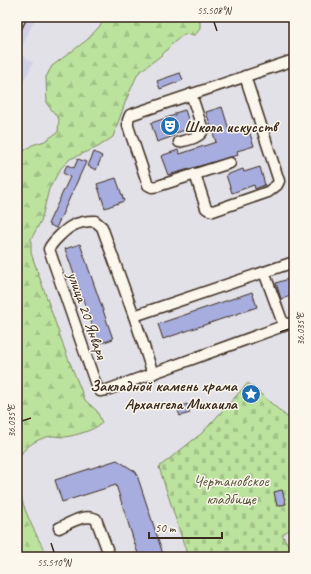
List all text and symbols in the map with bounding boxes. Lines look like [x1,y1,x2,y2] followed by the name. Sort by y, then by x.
[197,4,233,17] text: 55.508°N
[159,115,181,137] theatre icon: Школа искусств
[184,117,280,137] place label: Школа искусств
[62,268,112,363] street label: улица 20 Января
[294,311,307,345] text: 36.035°E
[90,376,239,414] place label: Закладной камень храма Архангела Михаила
[240,383,262,405] place icon: Закладной камень храма Архангела Михаила
[5,403,18,437] text: 36.035°E
[193,471,270,509] park label: Чертановское кладбище
[149,514,222,540] scale bar
[155,520,177,536] text: 50 m
[37,556,73,569] text: 55.510°N

